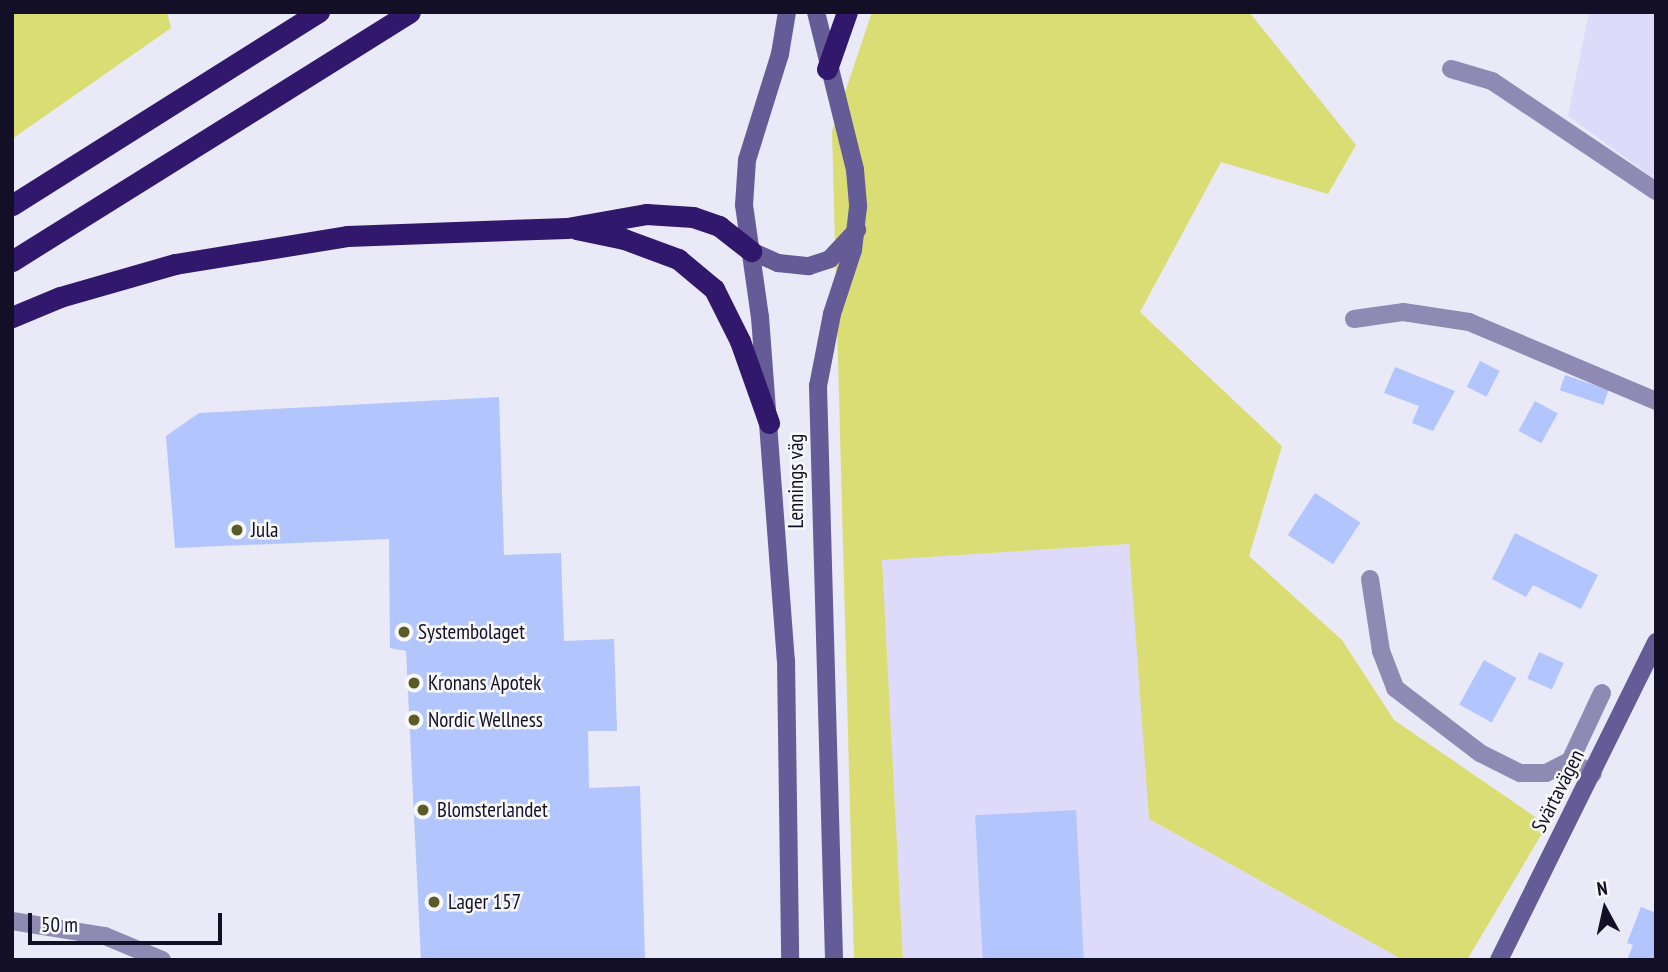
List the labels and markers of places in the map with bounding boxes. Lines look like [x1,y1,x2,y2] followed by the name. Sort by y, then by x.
[251,517,278,543] place label: Jula
[229,522,245,538] marker: Jula
[418,619,525,645] place label: Systembolaget
[396,624,412,640] marker: Systembolaget
[428,670,542,696] place label: Kronans Apotek
[406,675,422,691] marker: Kronans Apotek
[428,707,544,733] place label: Nordic Wellness
[406,712,422,728] marker: Nordic Wellness
[437,797,548,823] place label: Blomsterlandet
[415,802,431,818] marker: Blomsterlandet
[448,889,521,915] place label: Lager 157
[426,894,442,910] marker: Lager 157

